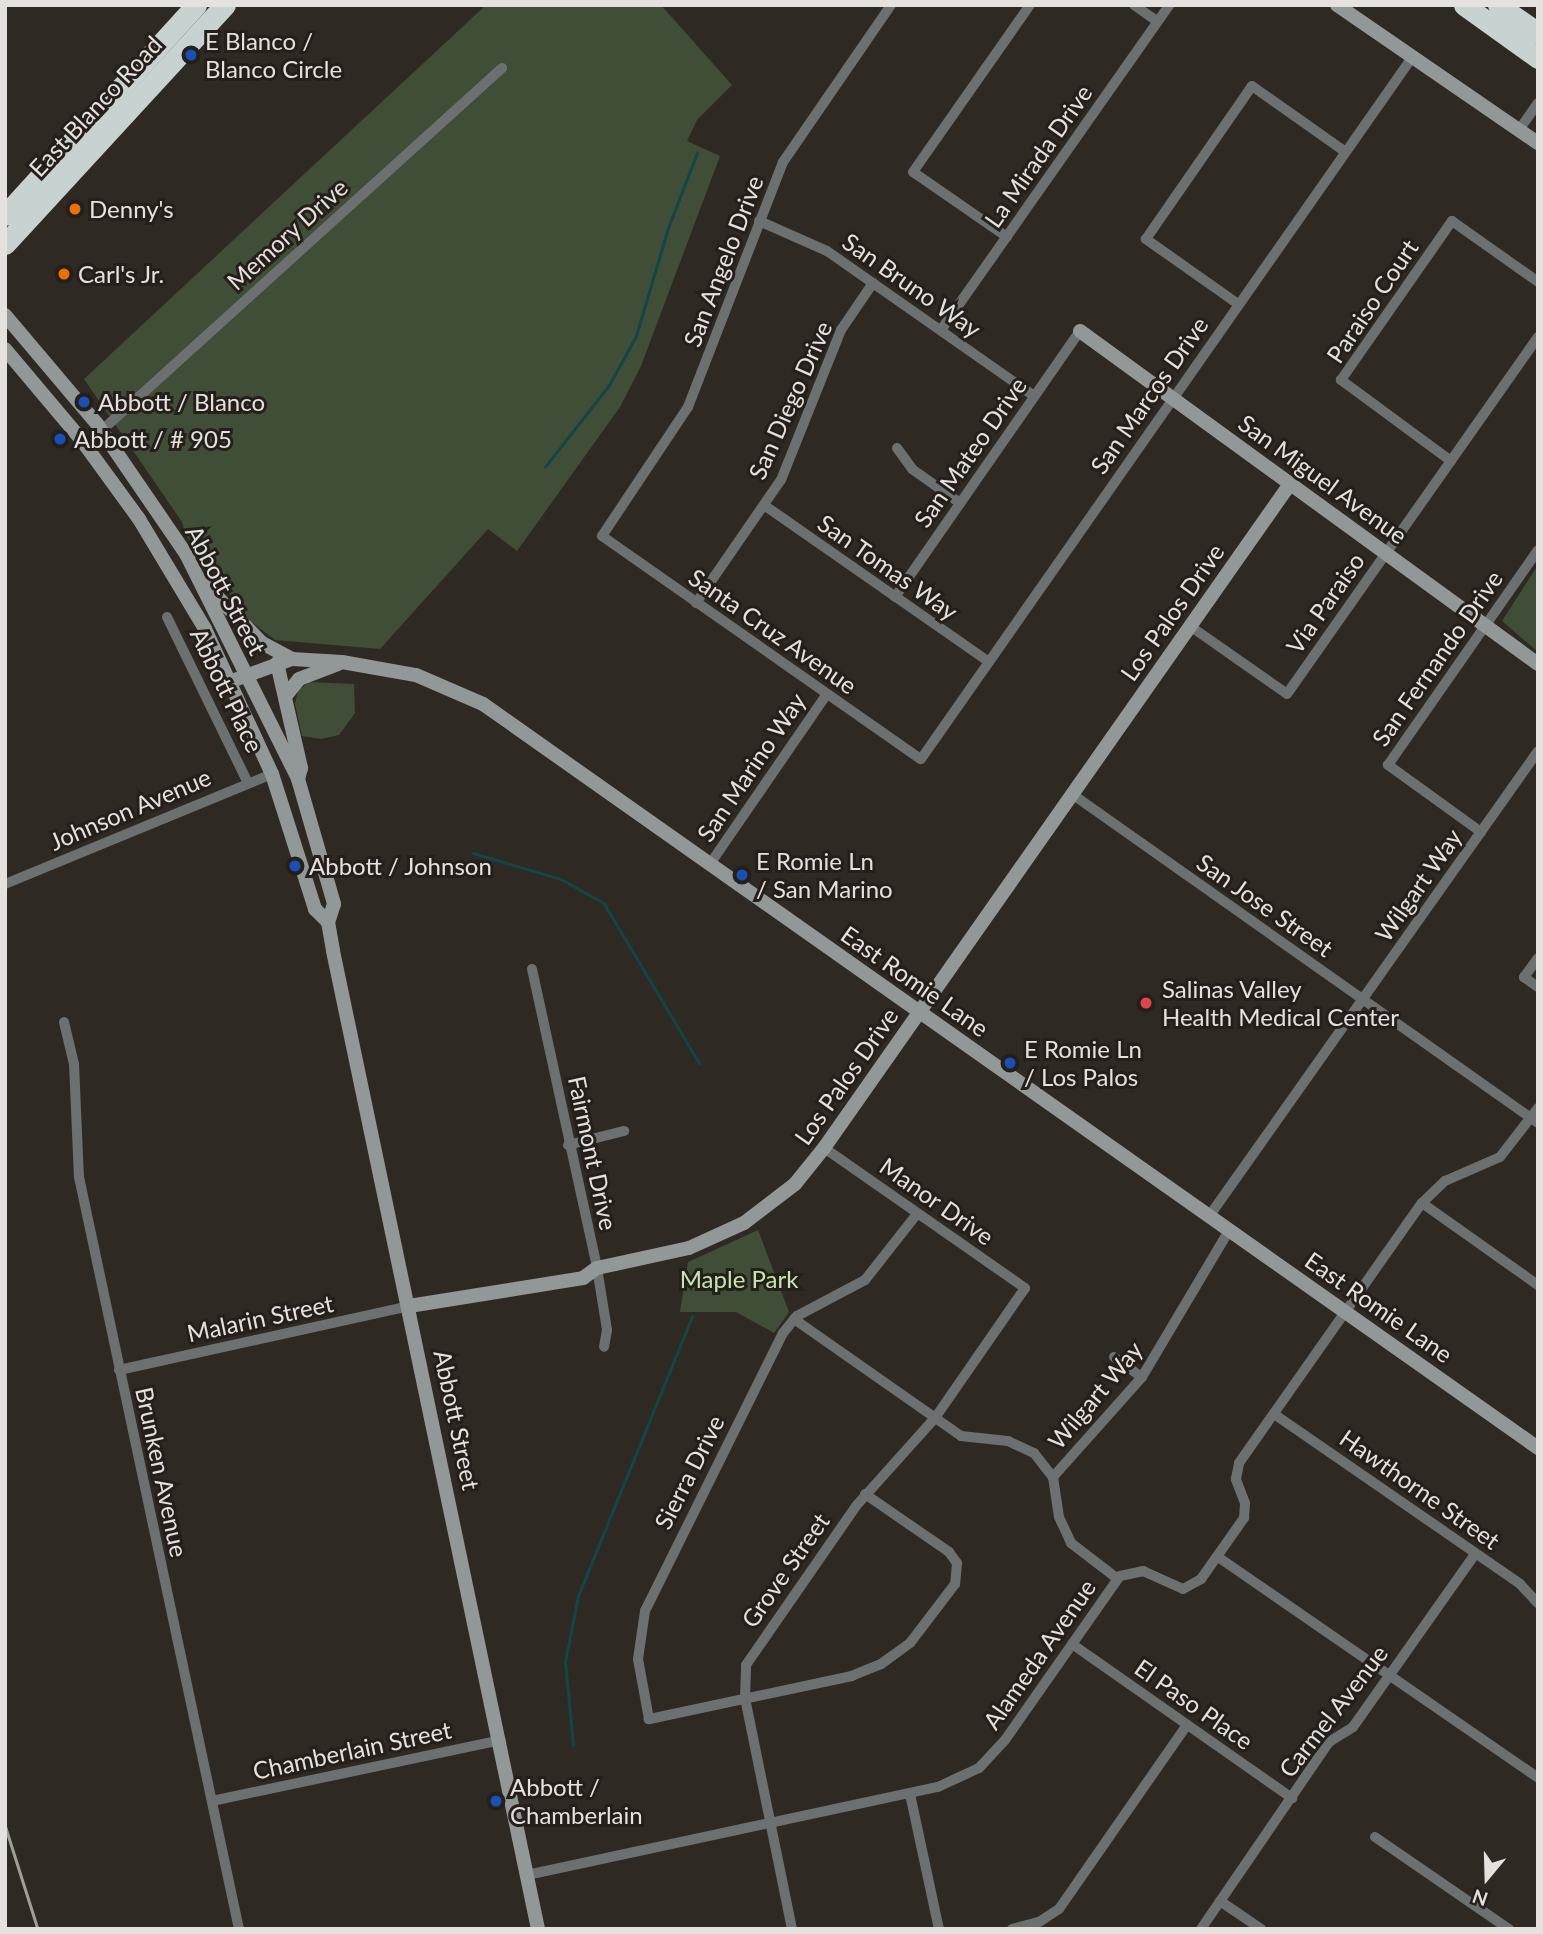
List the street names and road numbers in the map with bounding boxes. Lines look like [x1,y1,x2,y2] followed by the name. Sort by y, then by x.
[23,30,167,182] street label: East Blanco Road
[978,79,1098,233] street label: La Mirada Drive
[677,171,769,351] street label: San Angelo Drive
[221,172,353,296] street label: Memory Drive
[837,227,987,343] street label: San Bruno Way
[1320,234,1424,368] street label: Paraiso Court
[1084,311,1214,479] street label: San Marcos Drive
[742,316,838,484] street label: San Diego Drive
[908,372,1032,532] street label: San Mateo Drive
[1233,408,1413,550] street label: San Miguel Avenue
[812,508,964,626] street label: San Tomas Way
[180,520,272,660] street label: Abbott Street
[1114,538,1230,686] street label: Los Palos Drive
[1280,547,1370,659] street label: Via Paraiso
[683,562,863,700] street label: Santa Cruz Avenue
[1366,565,1508,751] street label: San Fernando Drive
[184,623,270,757] street label: Abbott Place
[691,687,811,847] street label: San Marino Way
[45,762,215,856] street label: Johnson Avenue
[1368,823,1468,947] street label: Wilgart Way
[1191,847,1339,963] street label: San Jose Street
[836,920,994,1042] street label: East Romie Lane
[788,1002,904,1150] street label: Los Palos Drive
[563,1073,623,1233] street label: Fairmont Drive
[874,1151,1000,1251] street label: Manor Drive
[1300,1246,1458,1368] street label: East Romie Lane
[184,1288,336,1348] street label: Malarin Street
[1042,1335,1148,1455] street label: Wilgart Way
[428,1347,486,1493] street label: Abbott Street
[130,1384,194,1560] street label: Brunken Avenue
[648,1410,730,1534] street label: Sierra Drive
[1335,1423,1505,1555] street label: Hawthorne Street
[735,1507,835,1633] street label: Grove Street
[976,1573,1102,1735] street label: Alameda Avenue
[1272,1639,1394,1783] street label: Carmel Avenue
[1129,1653,1259,1755] street label: El Paso Place
[250,1715,454,1785] street label: Chamberlain Street

